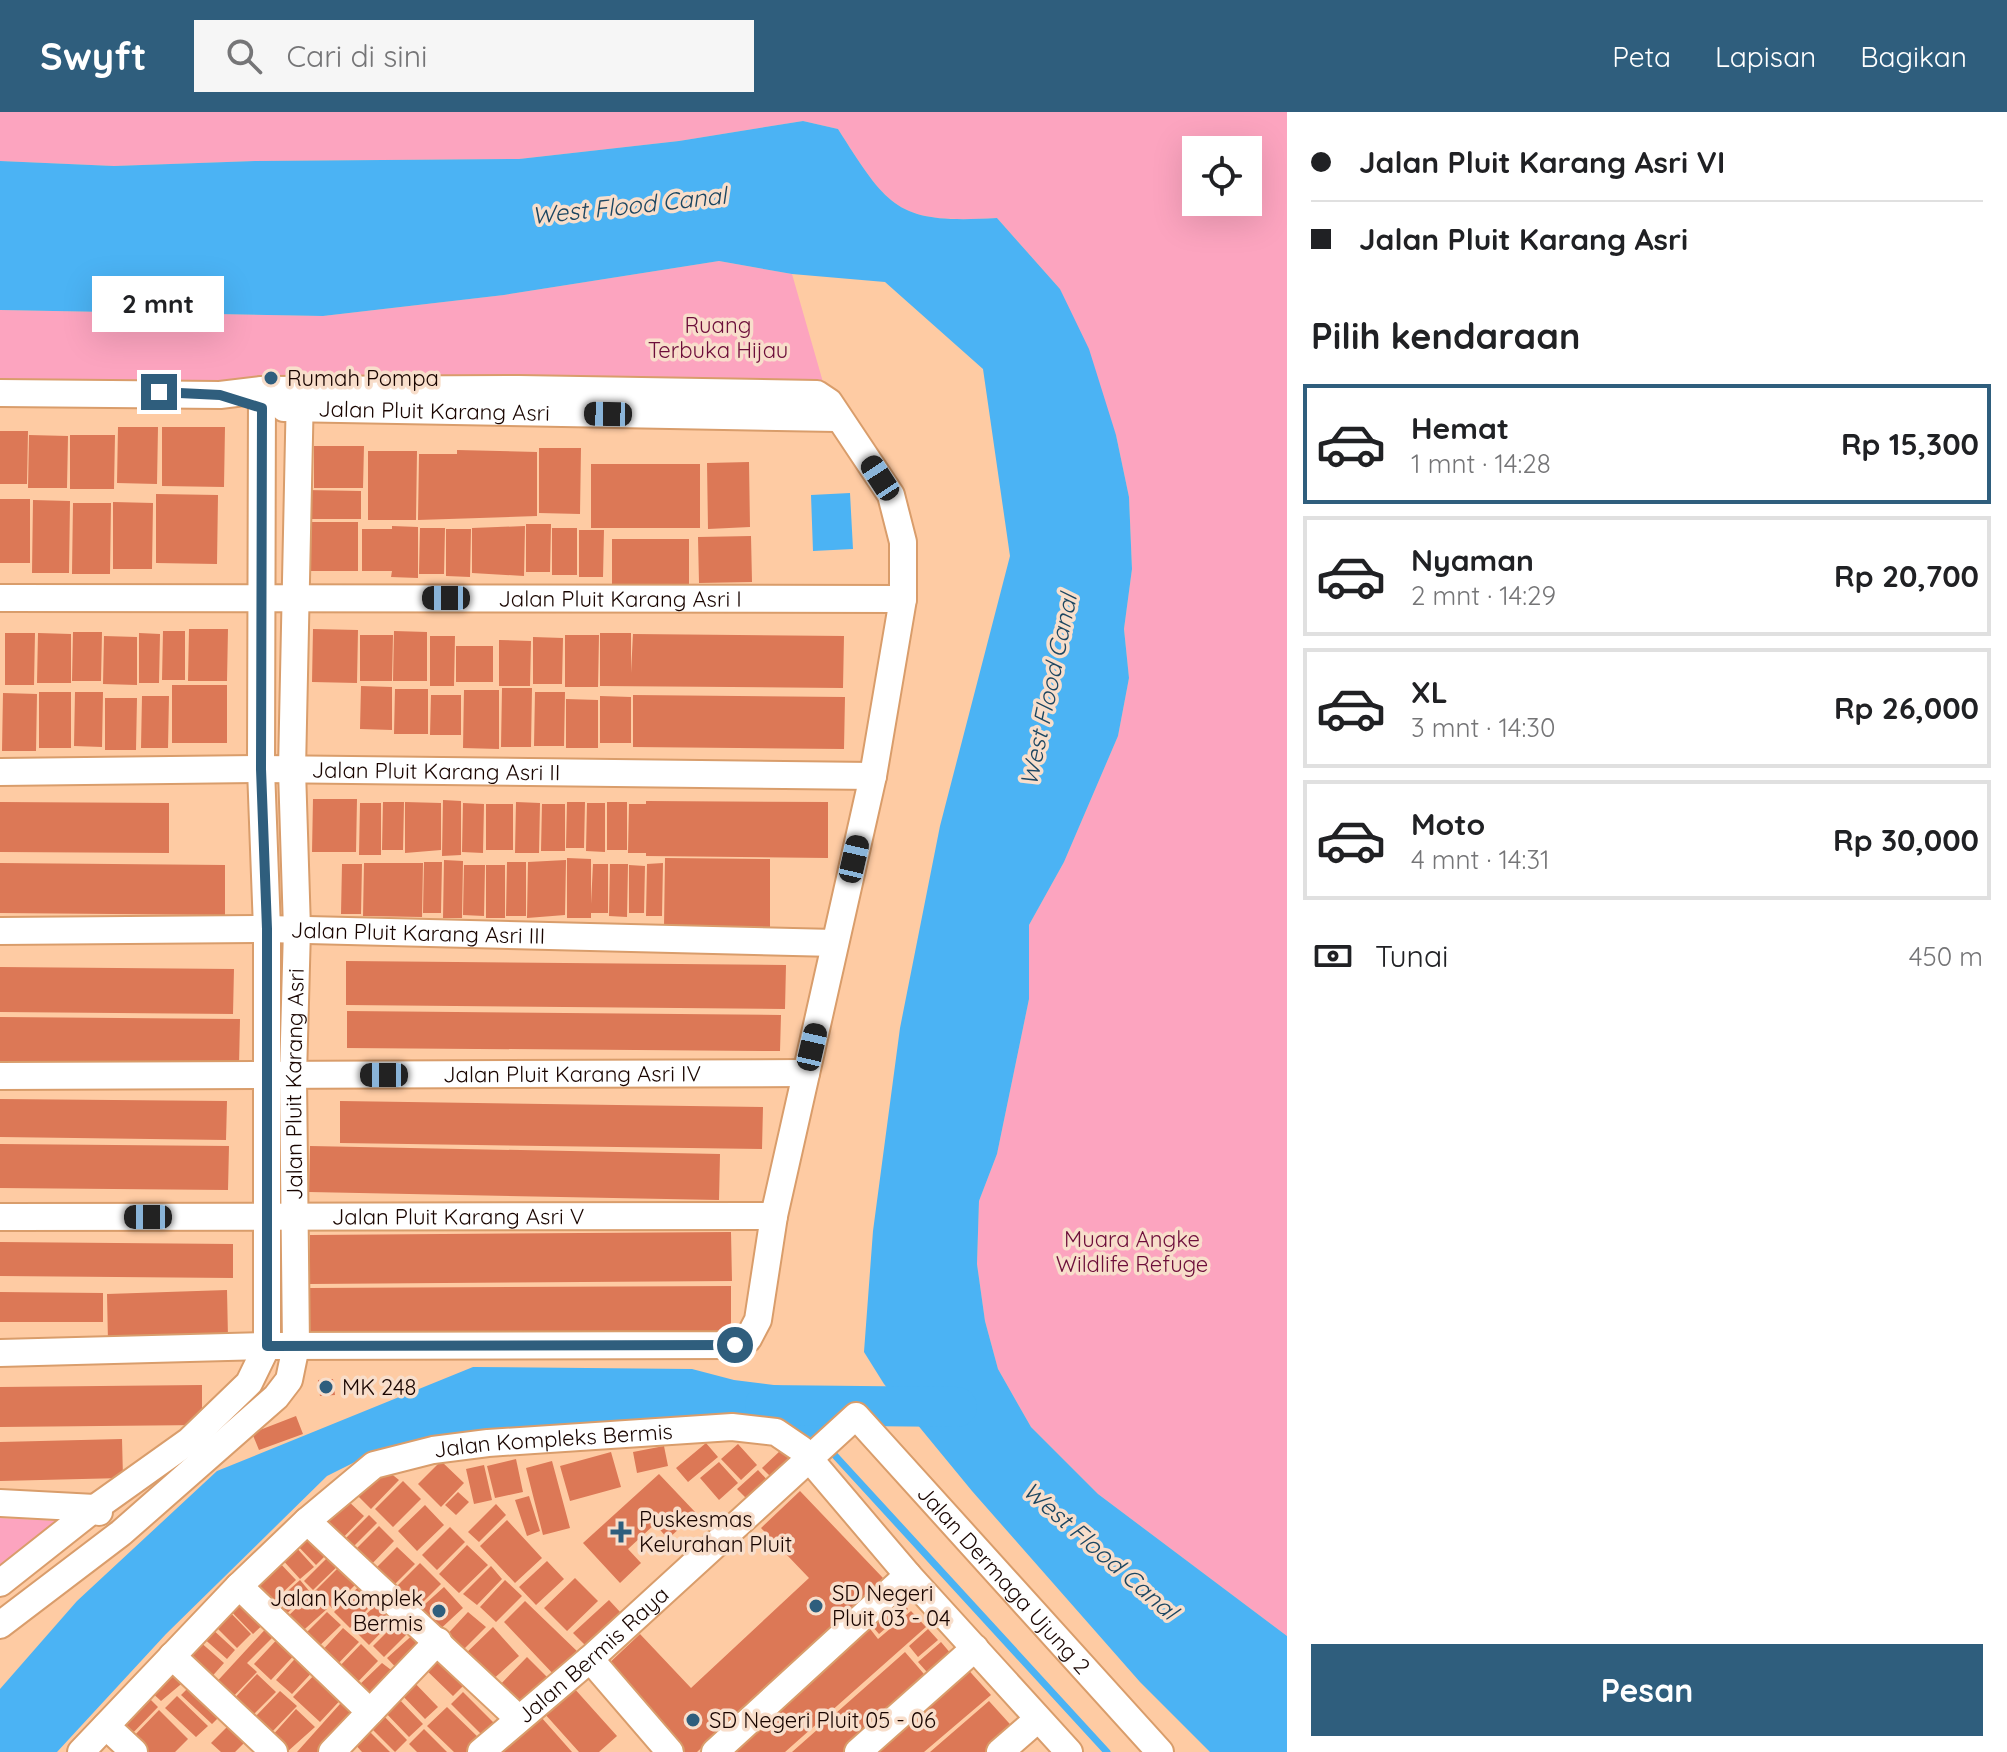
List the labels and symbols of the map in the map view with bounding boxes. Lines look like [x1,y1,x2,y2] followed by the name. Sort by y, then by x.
[530,180,730,230] water label: West Flood Canal
[93,276,225,332] callout: 2 mnt
[648,311,788,364] park label: Ruang Terbuka Hijau
[287,364,439,392] place label: Rumah Pompa
[262,369,280,387] marker: Rumah Pompa
[141,374,177,410] route end
[318,395,550,427] street label: Jalan Pluit Karang Asri
[584,402,632,426] car
[857,451,903,505] car
[498,585,742,613] street label: Jalan Pluit Karang Asri I
[422,586,470,610] car
[1013,589,1084,788] water label: West Flood Canal
[311,756,561,786] street label: Jalan Pluit Karang Asri II
[837,833,871,885] car
[290,916,545,950] street label: Jalan Pluit Karang Asri III
[279,968,310,1200] street label: Jalan Pluit Karang Asri
[795,1021,829,1073] car
[443,1059,701,1088] street label: Jalan Pluit Karang Asri IV
[360,1063,408,1087] car
[332,1202,584,1231] street label: Jalan Pluit Karang Asri V
[124,1205,172,1229] car
[1056,1225,1208,1278] park label: Muara Angke Wildlife Refuge
[717,1327,753,1363] route start
[342,1373,416,1401] place label: MK 248
[317,1378,335,1396] marker: MK 248
[432,1417,674,1464] street label: Jalan Kompleks Bermis
[1017,1475,1186,1627] water label: West Flood Canal
[911,1479,1097,1680] street label: Jalan Dermaga Ujung 2
[639,1505,792,1558] place label: Puskesmas Kelurahan Pluit
[610,1521,632,1543] marker: Puskesmas Kelurahan Pluit
[832,1579,951,1632] place label: SD Negeri Pluit 03 - 04
[511,1580,674,1729] street label: Jalan Bermis Raya
[270,1584,423,1637] place label: Jalan Komplek Bermis
[807,1597,825,1615] marker: SD Negeri Pluit 03 - 04
[430,1602,448,1620] marker: Jalan Komplek Bermis
[709,1706,936,1734] place label: SD Negeri Pluit 05 - 06
[684,1711,702,1729] marker: SD Negeri Pluit 05 - 06

